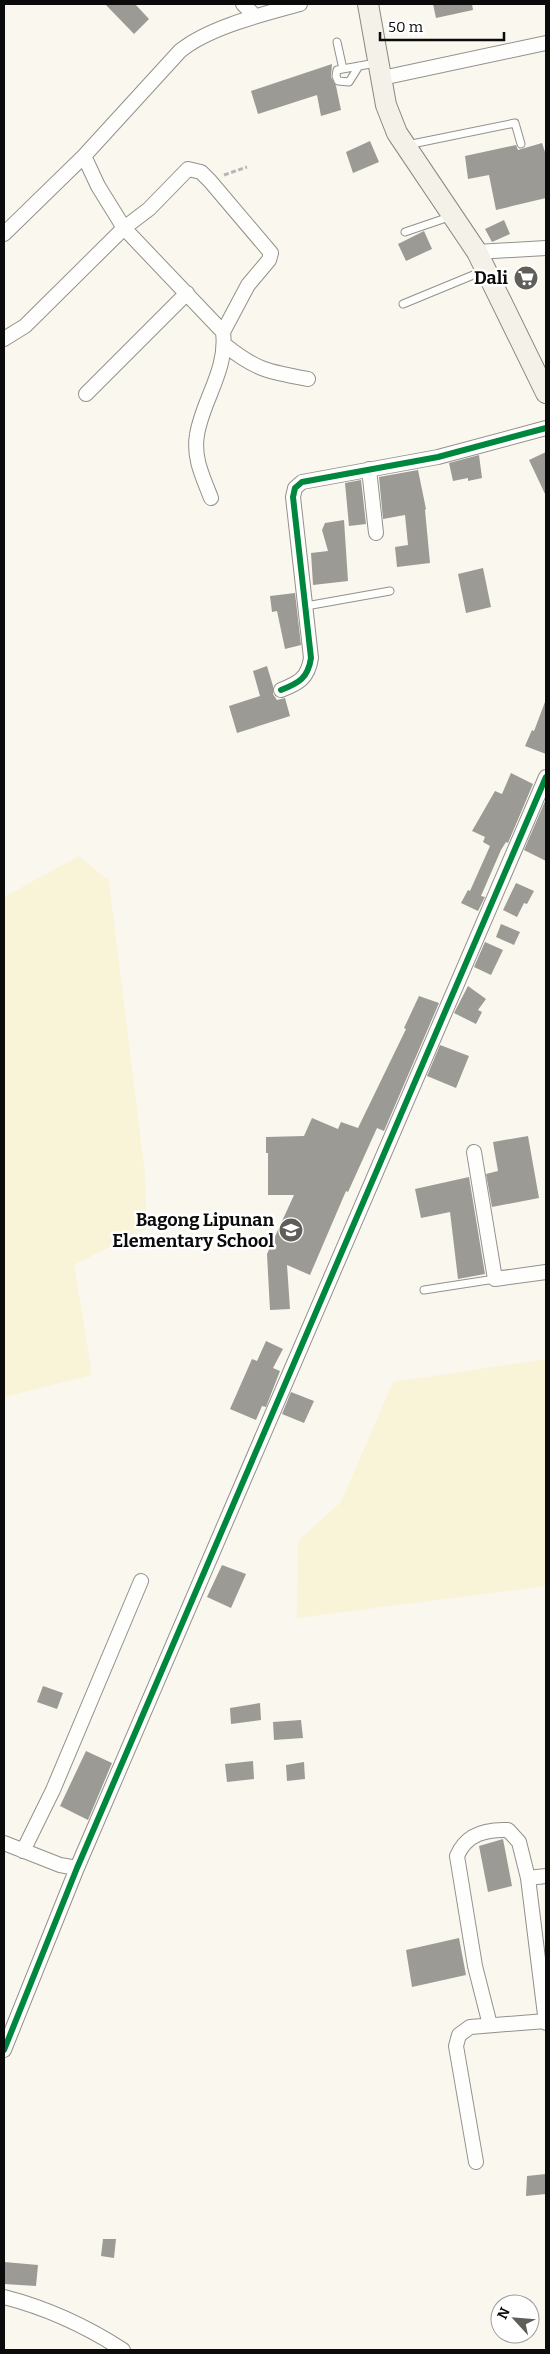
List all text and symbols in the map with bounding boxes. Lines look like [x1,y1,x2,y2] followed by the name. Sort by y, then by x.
[380,10,504,42] scale bar
[388,18,424,36] text: 50 m
[513,265,539,291] supermarket icon: Dali
[474,267,508,289] place label: Dali
[112,1209,274,1252] place label: Bagong Lipunan Elementary School
[278,1217,304,1243] school or university icon: Bagong Lipunan Elementary School
[490,2294,540,2344] north arrow
[494,2305,514,2322] text: N

